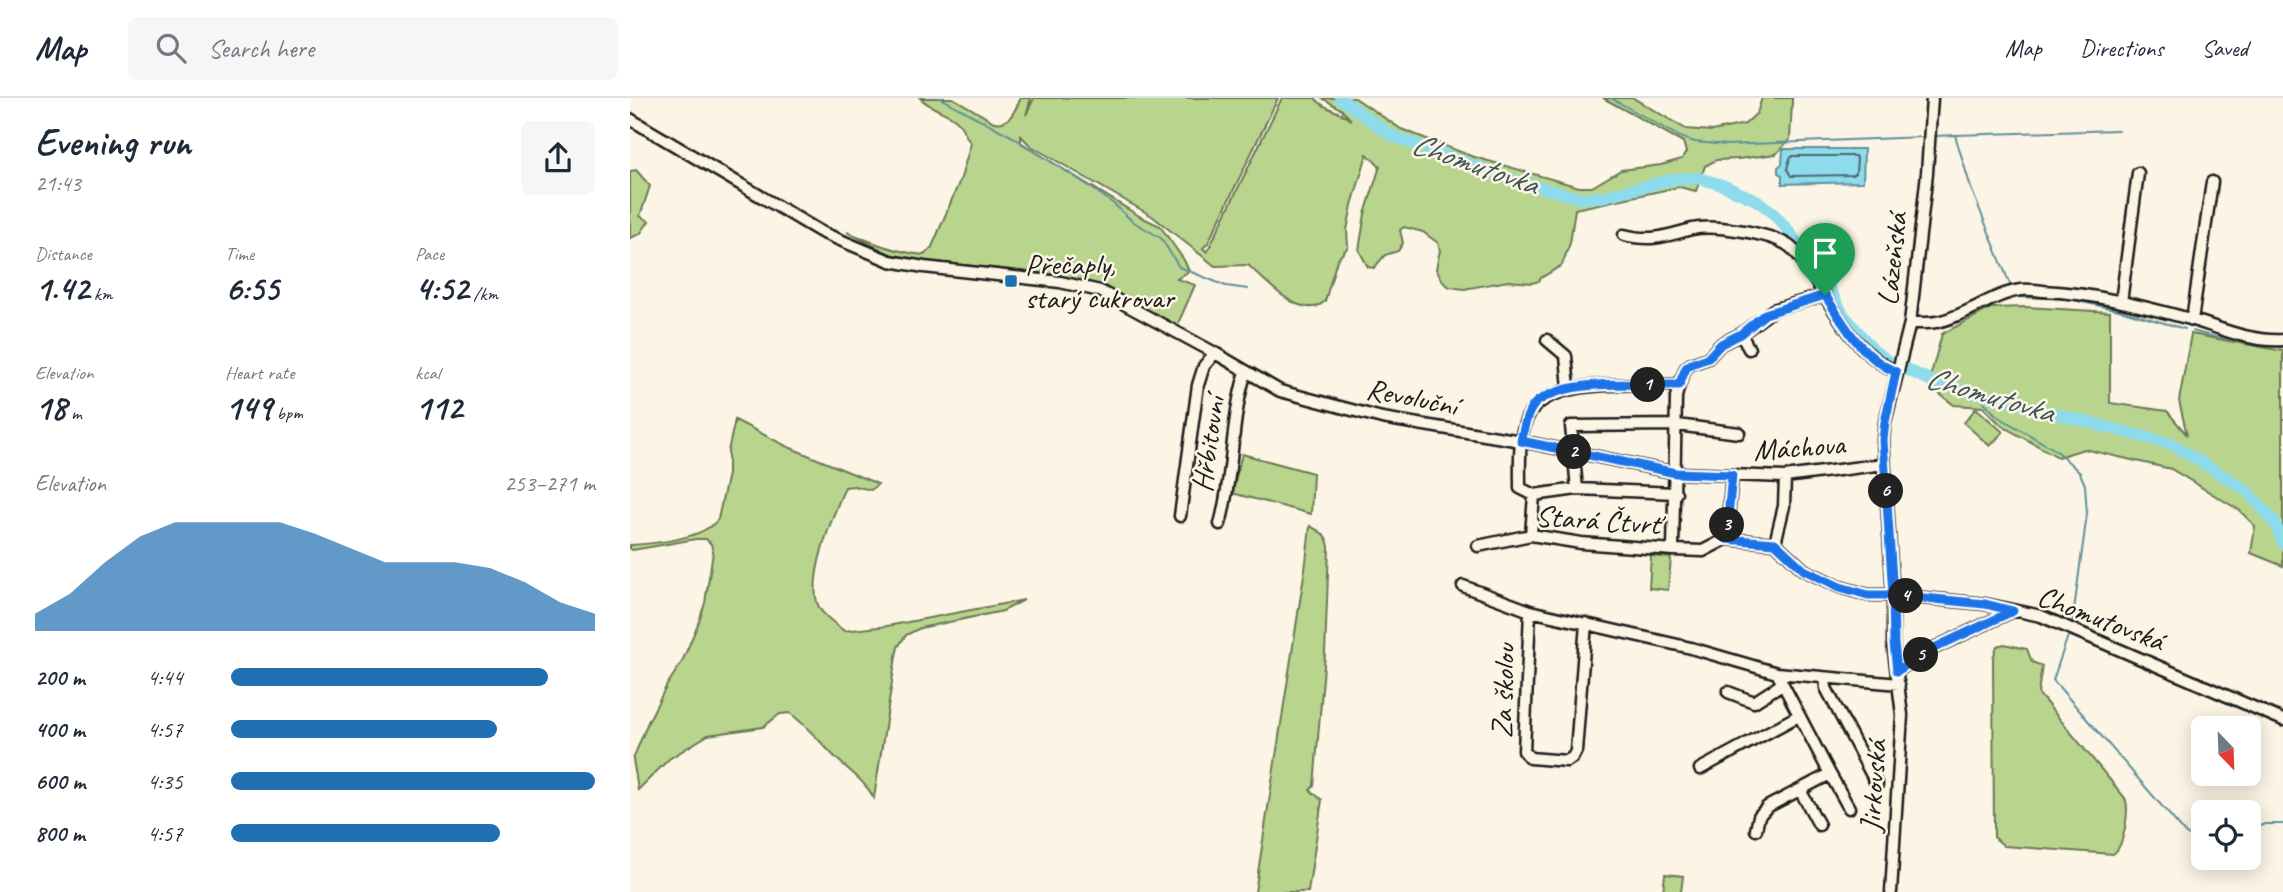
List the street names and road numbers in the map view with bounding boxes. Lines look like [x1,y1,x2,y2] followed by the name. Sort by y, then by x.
[1868,208,1916,307] street label: Lázeňská
[1363,370,1467,426] street label: Revoluční
[1183,388,1234,494] street label: Hřbitovní
[1752,425,1848,469] street label: Máchova
[1534,497,1667,544] street label: Stará Čtvrť
[2032,576,2173,661] street label: Chomutovská
[1482,641,1524,739] street label: Za školou
[1851,736,1895,835] street label: Jirkovská

